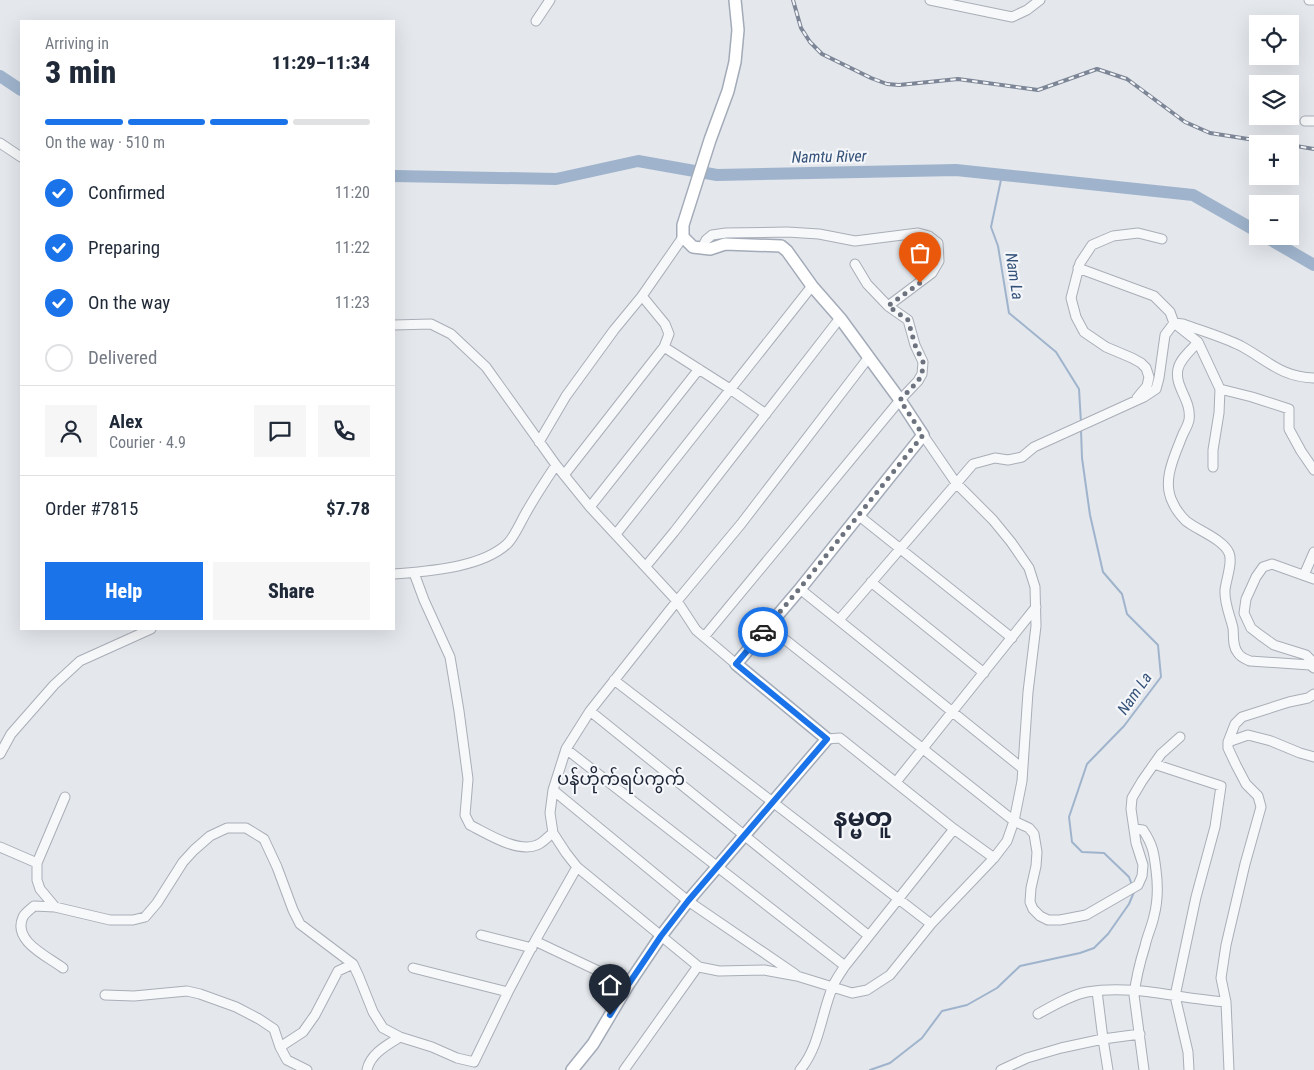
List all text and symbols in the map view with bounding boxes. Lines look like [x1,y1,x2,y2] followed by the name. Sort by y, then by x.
[1249,15,1299,245] map controls
[1249,15,1299,65] button: locate
[45,34,109,53] text: Arriving in
[272,51,370,74] text: 11:29–11:34
[45,53,116,91] text: 3 min
[1249,75,1299,125] button: layers
[45,133,165,152] text: On the way · 510 m
[1249,135,1299,185] button: +
[791,146,868,167] water label: Namtu River
[45,179,73,207] icon: check
[88,181,165,204] text: Confirmed
[335,183,370,202] text: 11:20
[1249,195,1299,245] button: −
[899,232,941,283] pin
[45,234,73,262] icon: check
[88,236,160,259] text: Preparing
[335,238,370,257] text: 11:22
[906,239,934,267] icon: bag
[1001,251,1028,301] water label: Nam La
[45,289,73,317] icon: check
[88,291,170,314] text: On the way
[335,293,370,312] text: 11:23
[88,346,157,369] text: Delivered
[45,405,97,457] button: person
[254,405,306,457] button: chat
[318,405,370,457] button: phone
[109,410,143,433] text: Alex
[109,433,186,452] text: Courier · 4.9
[45,497,138,520] text: Order #7815
[326,497,370,520] text: $7.78
[45,562,203,620] button: Help
[213,562,370,620] button: Share
[738,607,788,657] courier
[749,618,777,646] icon: car
[1113,669,1156,718] water label: Nam La
[557,765,685,794] district label: ပန်ဟိုက်ရပ်ကွက်
[833,803,893,839] district label: နမ္မတူ
[589,964,631,1015] pin
[596,971,624,999] icon: home

